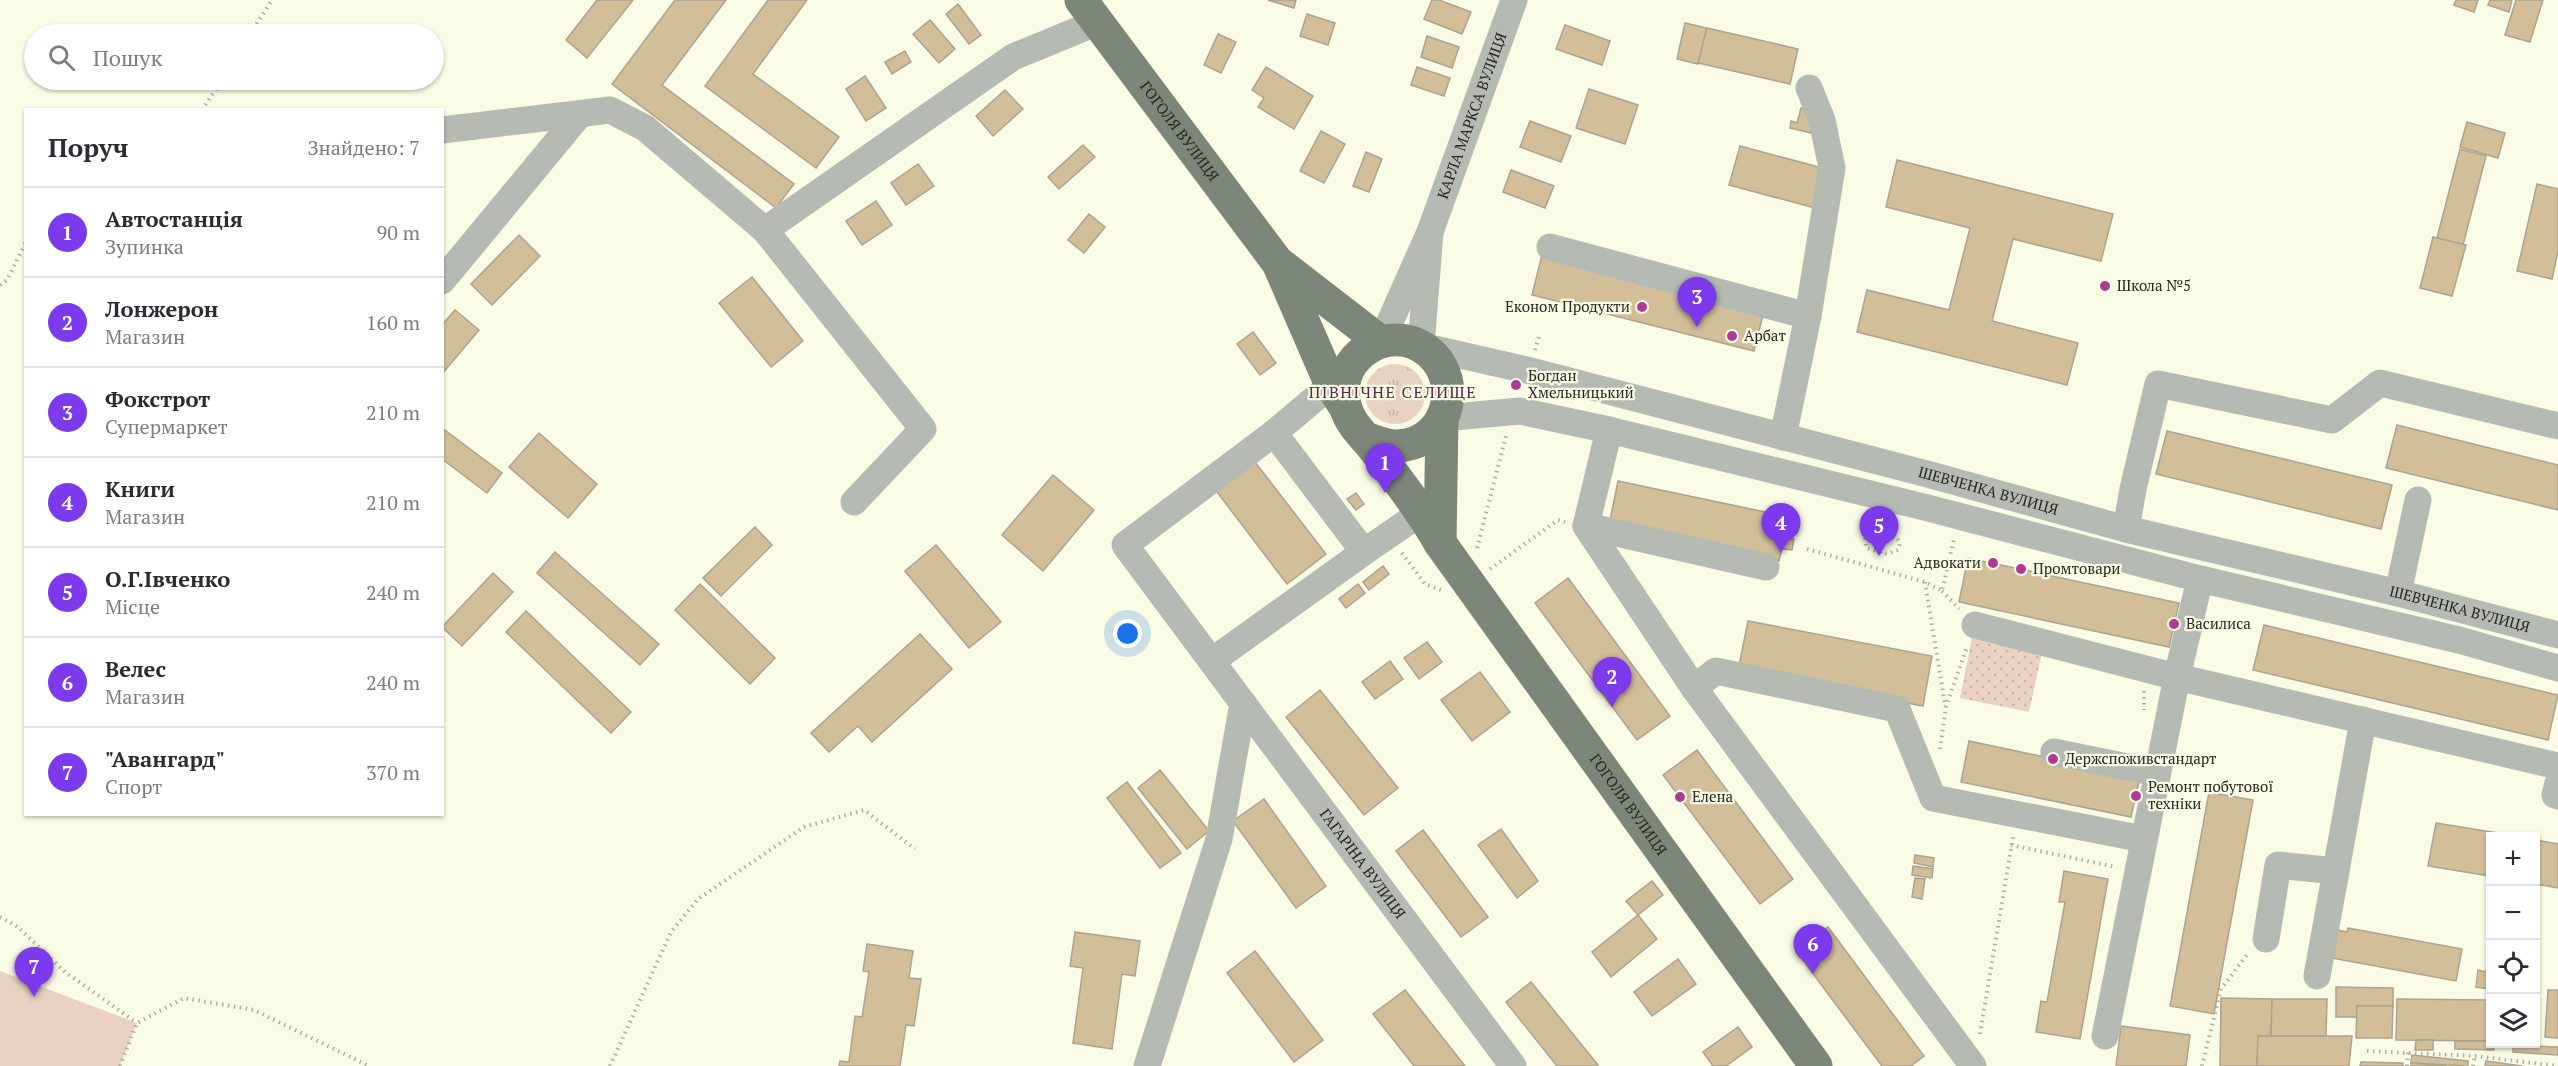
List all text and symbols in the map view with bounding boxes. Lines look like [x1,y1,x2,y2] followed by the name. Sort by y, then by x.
[24,24,444,90] search box
[1432,29,1511,201] street label: КАРЛА МАРКСА ВУЛИЦЯ
[45,41,78,74] icon: search
[93,43,162,72] text: Пошук
[1136,77,1224,185] street label: ГОГОЛЯ ВУЛИЦЯ
[48,130,129,164] text: Поруч
[307,134,420,161] text: Знайдено: 7
[105,204,243,233] text: Автостанція
[62,219,73,246] text: 1
[377,219,420,246] text: 90 m
[105,233,184,260] text: Зупинка
[2117,275,2191,295] place label: Школа №5
[1678,278,1716,327] pin: 3
[2098,279,2112,293] marker: Школа №5
[105,294,218,323] text: Лонжерон
[1505,296,1630,316] place label: Економ Продукти
[1635,300,1649,314] marker: Економ Продукти
[62,309,73,336] text: 2
[366,309,420,336] text: 160 m
[105,323,185,350] text: Магазин
[1744,325,1786,345] place label: Арбат
[1725,329,1739,343] marker: Арбат
[1528,365,1634,402] place label: Богдан Хмельницький
[1509,378,1523,392] marker: Богдан Хмельницький
[1309,381,1477,403] district label: ПІВНІЧНЕ СЕЛИЩЕ
[105,384,210,413] text: Фокстрот
[62,399,73,426] text: 3
[366,399,420,426] text: 210 m
[105,413,228,440] text: Супермаркет
[1366,444,1404,493] pin: 1
[1917,461,2061,519] street label: ШЕВЧЕНКА ВУЛИЦЯ
[105,474,175,503] text: Книги
[62,489,73,516] text: 4
[366,489,420,516] text: 210 m
[105,503,185,530] text: Магазин
[1762,504,1800,553] pin: 4
[1860,506,1898,556] pin: 5
[1914,552,1981,572] place label: Адвокати
[1986,556,2000,570] marker: Адвокати
[2033,558,2120,578] place label: Промтовари
[2014,562,2028,576] marker: Промтовари
[105,564,230,593] text: О.Г.Івченко
[62,579,73,606] text: 5
[366,579,420,606] text: 240 m
[2388,580,2533,636] street label: ШЕВЧЕНКА ВУЛИЦЯ
[105,593,160,620] text: Місце
[2186,613,2251,633] place label: Василиса
[2167,617,2181,631] marker: Василиса
[1113,619,1142,648] your location
[105,654,166,683] text: Велес
[1592,658,1632,707] pin: 2
[62,669,73,696] text: 6
[366,669,420,696] text: 240 m
[105,683,185,710] text: Магазин
[105,744,225,773] text: "Авангард"
[2065,748,2217,768] place label: Держспоживстандарт
[1586,750,1672,859] street label: ГОГОЛЯ ВУЛИЦЯ
[2046,752,2060,766] marker: Держспоживстандарт
[62,759,73,786] text: 7
[366,759,420,786] text: 370 m
[105,773,162,800] text: Спорт
[2148,776,2273,813] place label: Ремонт побутової техніки
[1692,786,1734,806] place label: Елена
[2129,789,2143,803] marker: Ремонт побутової техніки
[1673,790,1687,804] marker: Елена
[1316,804,1411,923] street label: ГАГАРІНА ВУЛИЦЯ
[2486,832,2540,1048] map controls
[2486,832,2540,886] button: +
[2486,886,2540,940] button: −
[1794,924,1832,974] pin: 6
[2486,940,2540,994] button: locate
[15,948,54,997] pin: 7
[2486,994,2540,1048] button: layers

